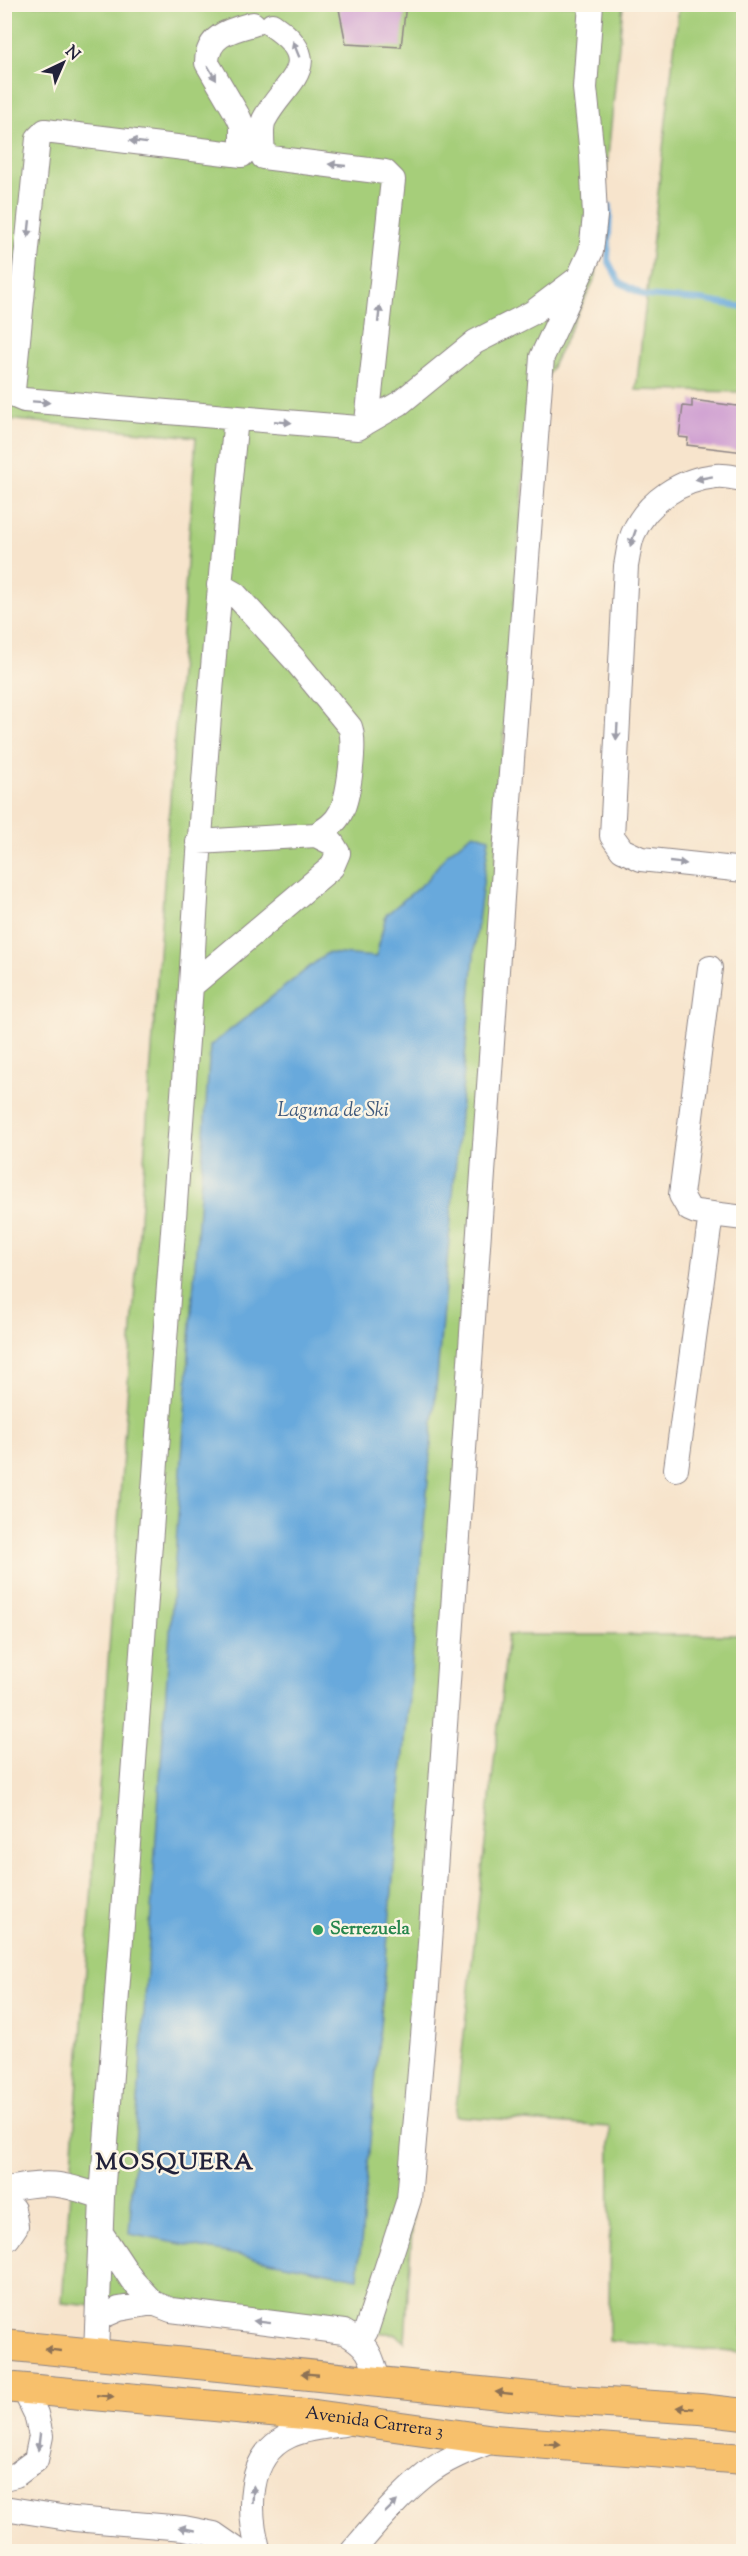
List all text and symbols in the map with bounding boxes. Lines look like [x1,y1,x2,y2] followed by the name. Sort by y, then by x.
[33,33,93,93] north arrow
[291,40,301,58] one-way arrow
[59,41,84,67] text: N
[207,65,218,81] one-way arrow
[128,138,147,147] one-way arrow
[328,160,347,170] one-way arrow
[24,220,34,239] one-way arrow
[374,305,383,324] one-way arrow
[32,397,51,407] one-way arrow
[273,417,292,427] one-way arrow
[694,474,713,483] one-way arrow
[628,530,637,548] one-way arrow
[613,723,622,742] one-way arrow
[669,858,688,868] one-way arrow
[277,1097,389,1126] water label: Laguna de Ski
[330,1917,410,1943] place label: Serrezuela
[311,1923,325,1937] marker: Serrezuela
[95,2146,255,2180] district label: MOSQUERA
[253,2317,272,2327] one-way arrow
[44,2345,63,2355] one-way arrow
[301,2369,320,2379] one-way arrow
[495,2388,514,2398] one-way arrow
[95,2391,114,2401] one-way arrow
[304,2401,445,2446] street label: Avenida Carrera 3
[676,2403,695,2412] one-way arrow
[34,2432,44,2451] one-way arrow
[544,2440,563,2449] one-way arrow
[248,2484,257,2503] one-way arrow
[383,2501,397,2515] one-way arrow
[178,2524,197,2533] one-way arrow

